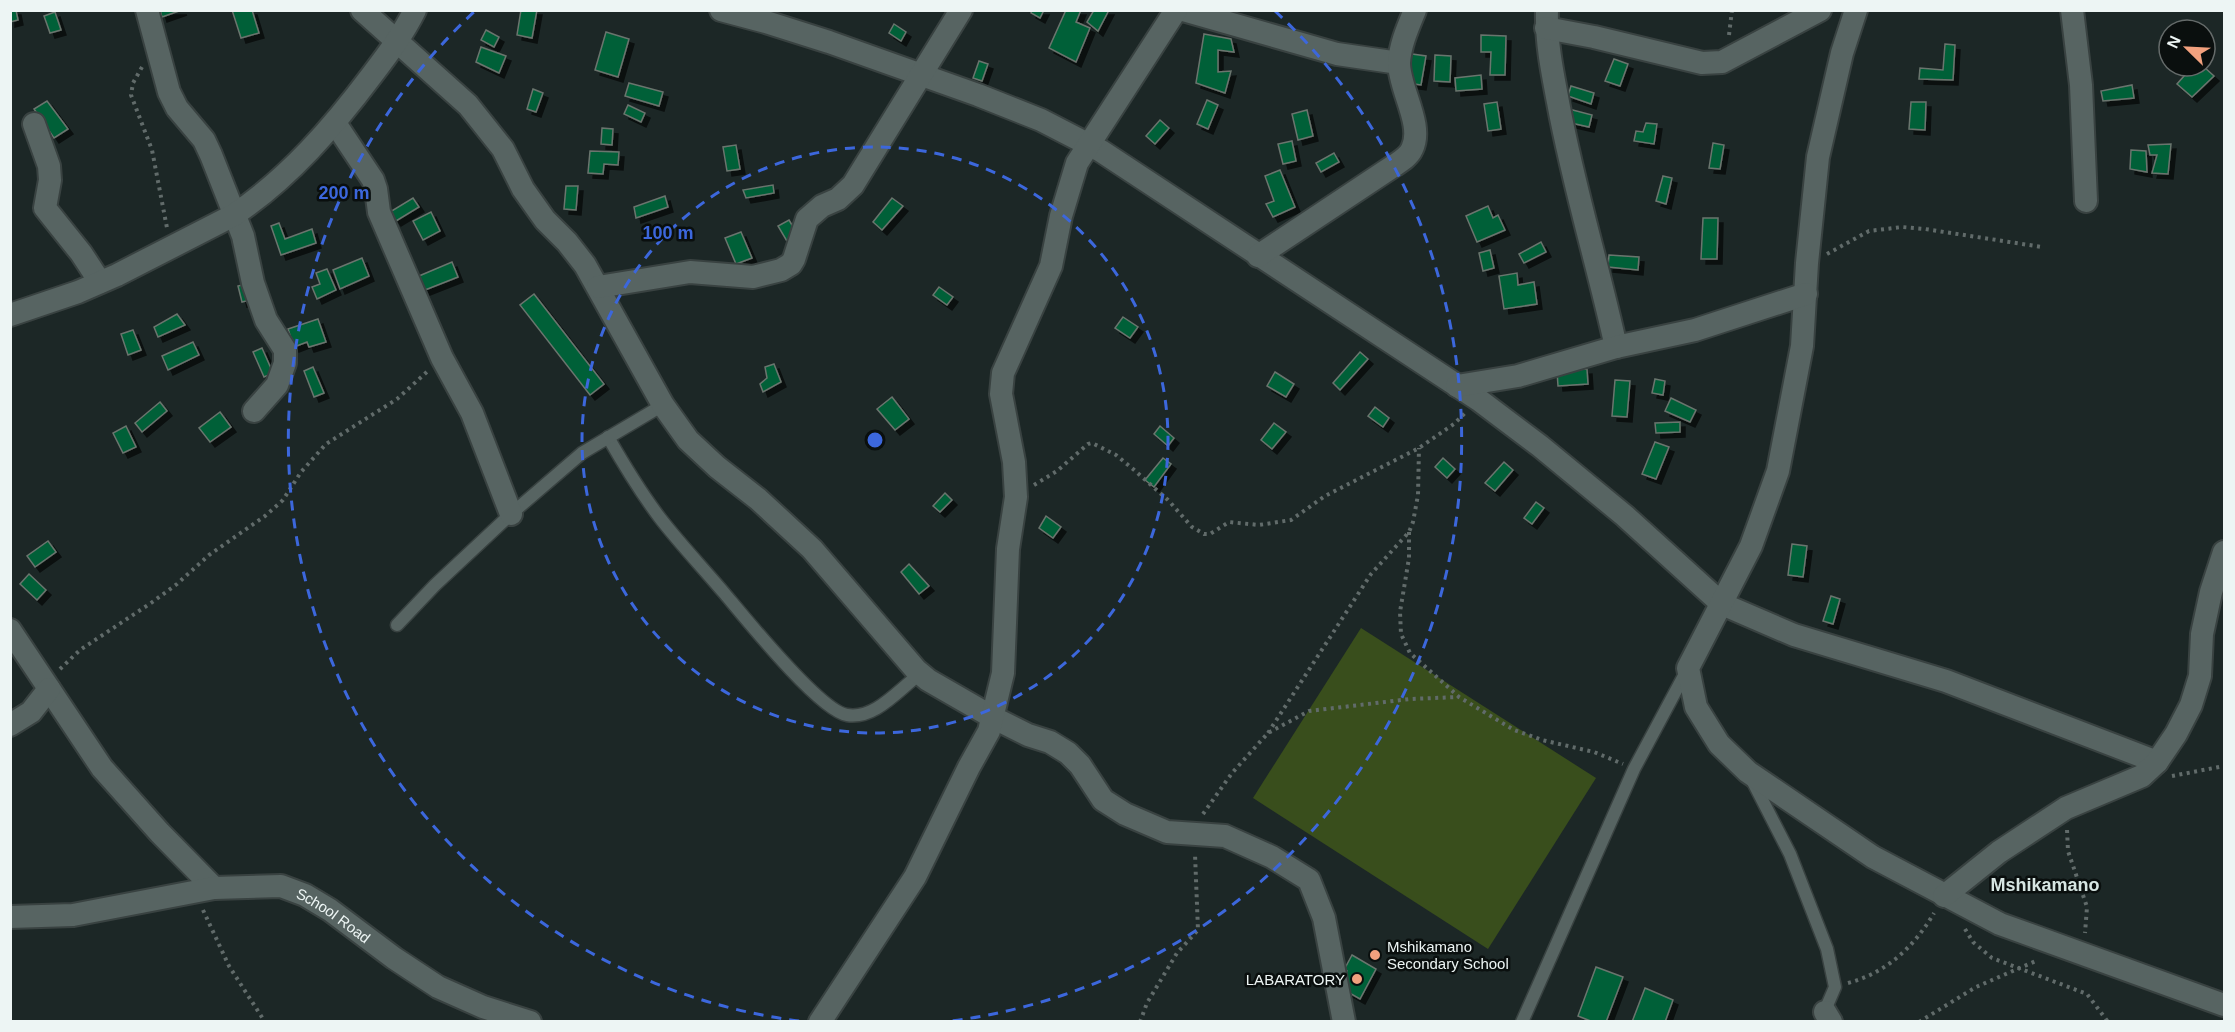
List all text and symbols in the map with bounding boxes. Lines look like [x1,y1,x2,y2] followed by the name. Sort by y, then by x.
[2157,18,2217,78] north arrow
[2164,33,2184,51] text: N
[318,183,370,203] text: 200 m
[642,223,694,243] text: 100 m
[865,430,885,450] centre of rings
[1990,875,2100,895] district label: Mshikamano
[294,884,374,946] street label: School Road
[1387,938,1509,972] place label: Mshikamano Secondary School
[1368,948,1382,962] marker: Mshikamano Secondary School
[1246,971,1345,988] place label: LABARATORY
[1350,972,1364,986] marker: LABARATORY

